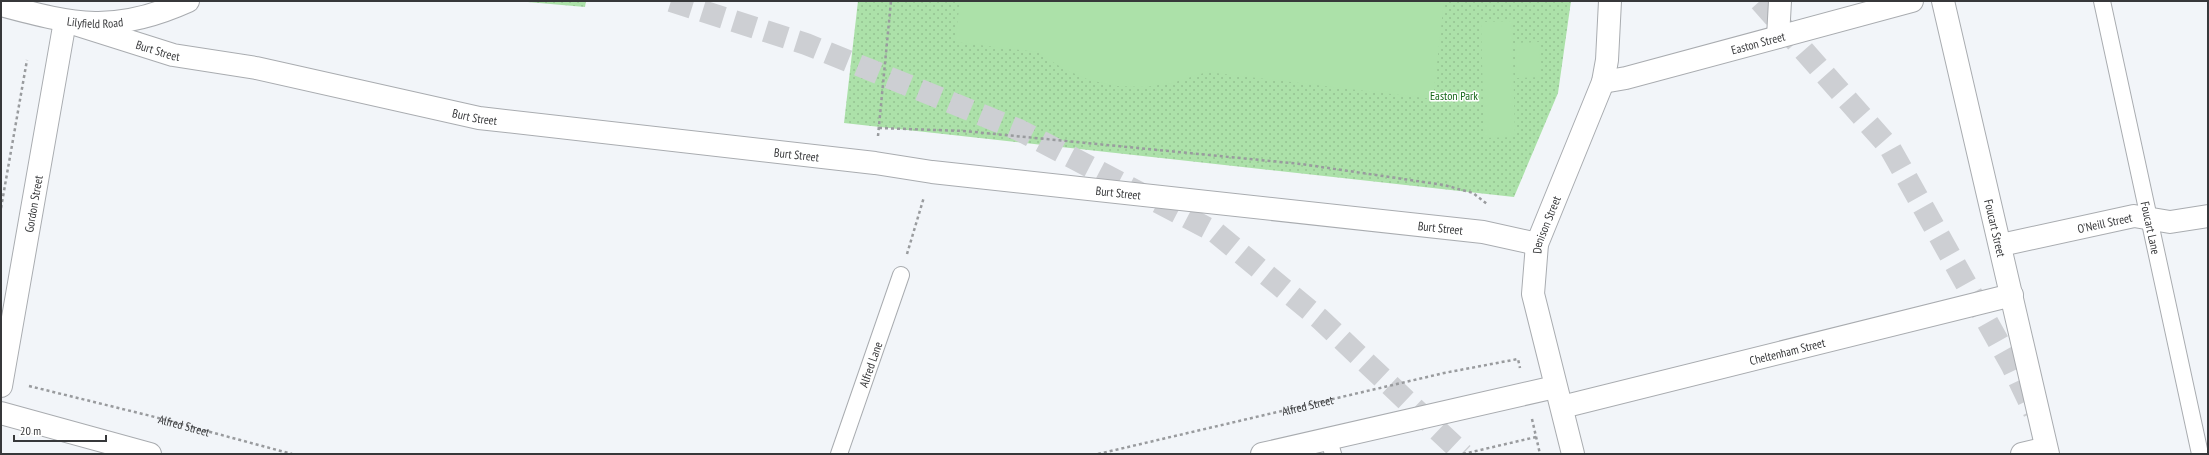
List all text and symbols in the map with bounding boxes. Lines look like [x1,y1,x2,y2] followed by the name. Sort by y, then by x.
[66,13,124,30] street label: Lilyfield Road
[1729,28,1787,57] street label: Easton Street
[134,36,182,64] street label: Burt Street
[1430,88,1478,103] park label: Easton Park
[451,105,499,128] street label: Burt Street
[773,144,821,164] street label: Burt Street
[21,173,45,233] street label: Gordon Street
[1095,182,1142,202] street label: Burt Street
[1529,193,1564,254] street label: Denison Street
[1982,198,2010,259] street label: Foucart Street
[2138,200,2164,256] street label: Foucart Lane
[2076,209,2134,236] street label: O'Neill Street
[1417,217,1464,237] street label: Burt Street
[1748,334,1827,368] street label: Cheltenham Street
[855,339,885,389] street label: Alfred Lane
[1280,392,1335,418] street label: Alfred Street
[157,411,212,439] street label: Alfred Street
[14,417,106,443] scale bar
[20,423,41,438] text: 20 m

